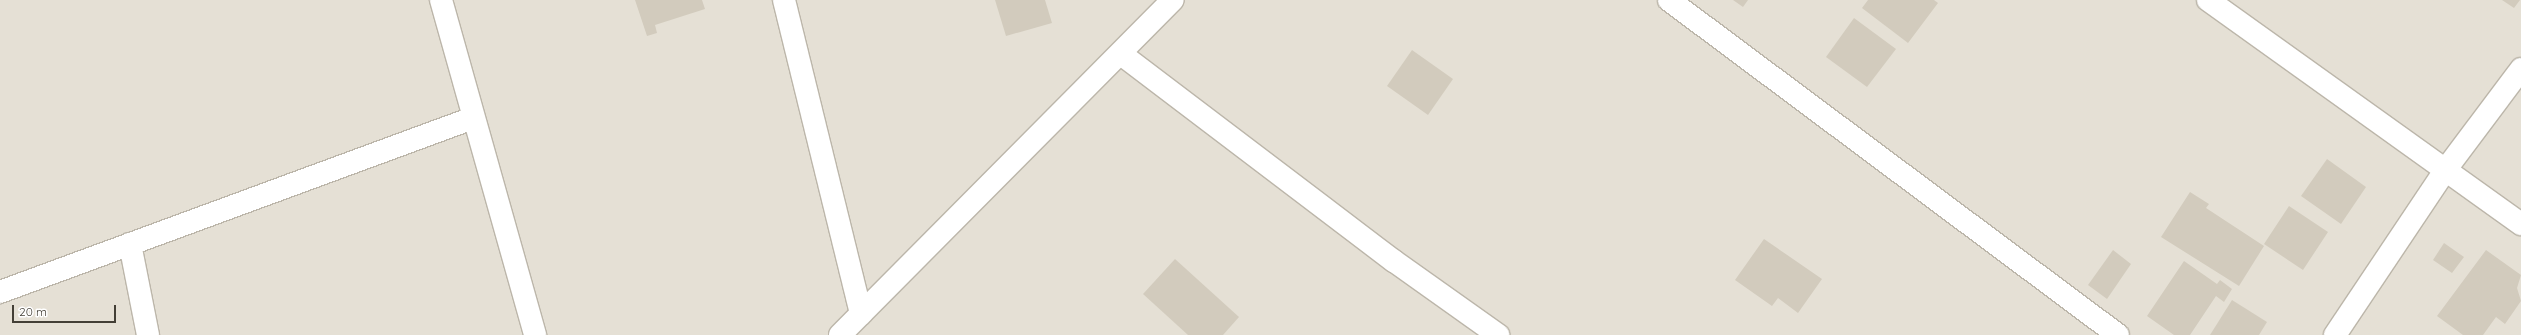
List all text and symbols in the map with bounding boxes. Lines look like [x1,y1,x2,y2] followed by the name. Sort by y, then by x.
[14,297,118,323] scale bar
[19,304,47,319] text: 20 m

